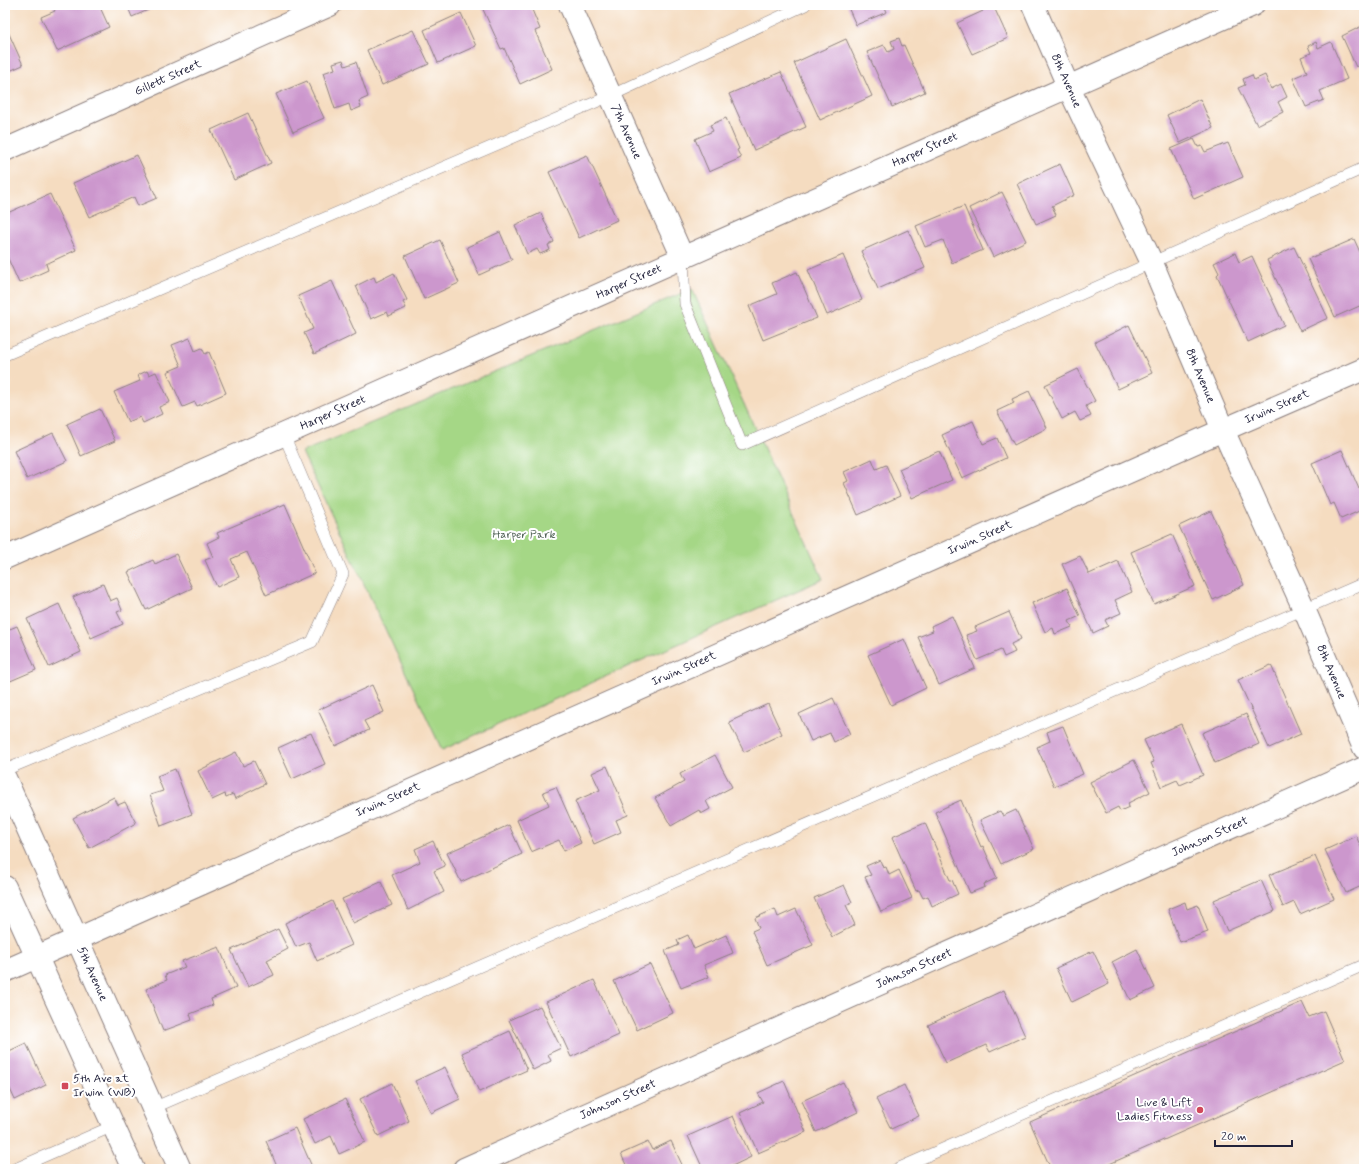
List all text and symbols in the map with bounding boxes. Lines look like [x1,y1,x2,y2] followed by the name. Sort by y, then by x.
[1047,51,1085,111] street label: 8th Avenue
[132,56,204,100] street label: Gillett Street
[607,102,645,162] street label: 7th Avenue
[890,128,961,171] street label: Harper Street
[594,260,665,303] street label: Harper Street
[1181,346,1219,406] street label: 8th Avenue
[1242,386,1312,428] street label: Irwin Street
[298,391,369,434] street label: Harper Street
[945,517,1015,559] street label: Irwin Street
[492,527,556,543] park label: Harper Park
[1312,642,1350,702] street label: 8th Avenue
[649,648,719,690] street label: Irwin Street
[353,779,423,821] street label: Irwin Street
[1169,813,1251,861] street label: Johnson Street
[73,944,111,1004] street label: 5th Avenue
[873,945,955,993] street label: Johnson Street
[73,1071,136,1101] place label: 5th Ave at Irwin (WB)
[577,1076,659,1124] street label: Johnson Street
[60,1081,70,1091] marker: 5th Ave at Irwin (WB)
[1117,1095,1192,1125] place label: Live & Lift Ladies Fitness
[1195,1105,1205,1115] marker: Live & Lift Ladies Fitness
[1215,1122,1292,1148] scale bar
[1221,1129,1247,1145] text: 20 m

